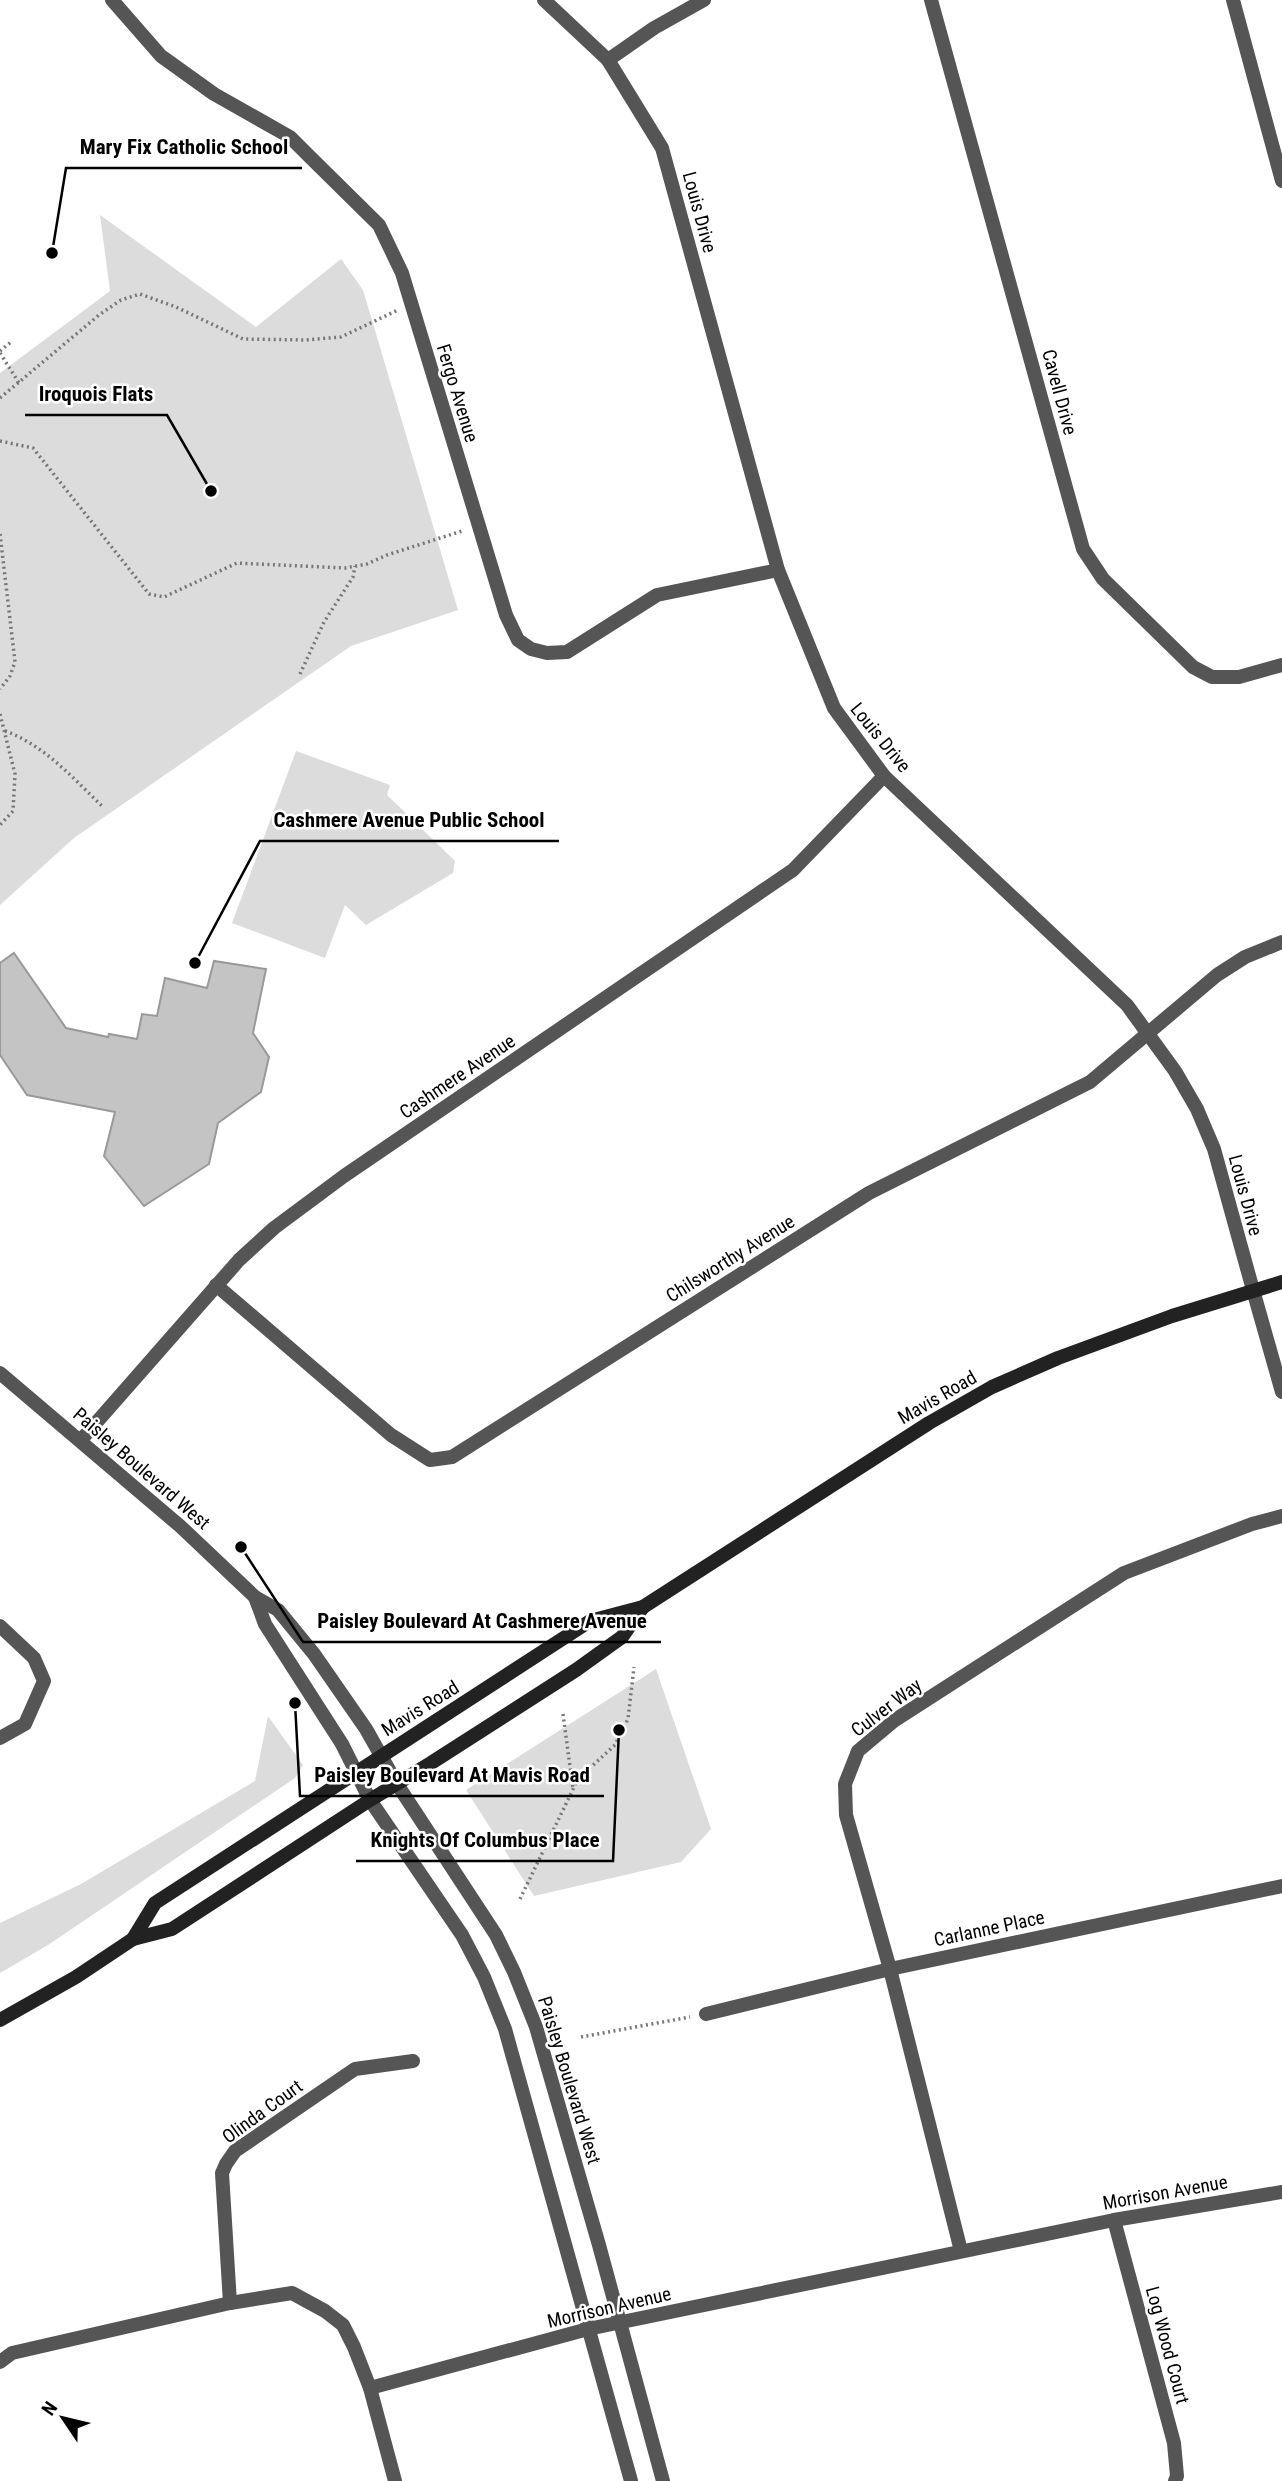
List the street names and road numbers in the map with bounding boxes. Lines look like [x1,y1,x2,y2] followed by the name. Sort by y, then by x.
[678,169,721,255] street label: Louis Drive
[432,341,483,445] street label: Fergo Avenue
[1037,347,1082,438] street label: Cavell Drive
[846,698,916,777] street label: Louis Drive
[395,1029,520,1124] street label: Cashmere Avenue
[1224,1152,1267,1238] street label: Louis Drive
[662,1210,799,1307] street label: Chilsworthy Avenue
[894,1366,981,1429] street label: Mavis Road
[68,1403,215,1534] street label: Paisley Boulevard West
[846,1673,926,1741] street label: Culver Way
[377,1676,463,1741] street label: Mavis Road
[932,1906,1047,1951] street label: Carlanne Place
[533,1994,606,2167] street label: Paisley Boulevard West
[218,2075,307,2148] street label: Olinda Court
[1101,2170,1229,2215] street label: Morrison Avenue
[545,2282,673,2333] street label: Morrison Avenue
[1141,2284,1194,2406] street label: Log Wood Court

